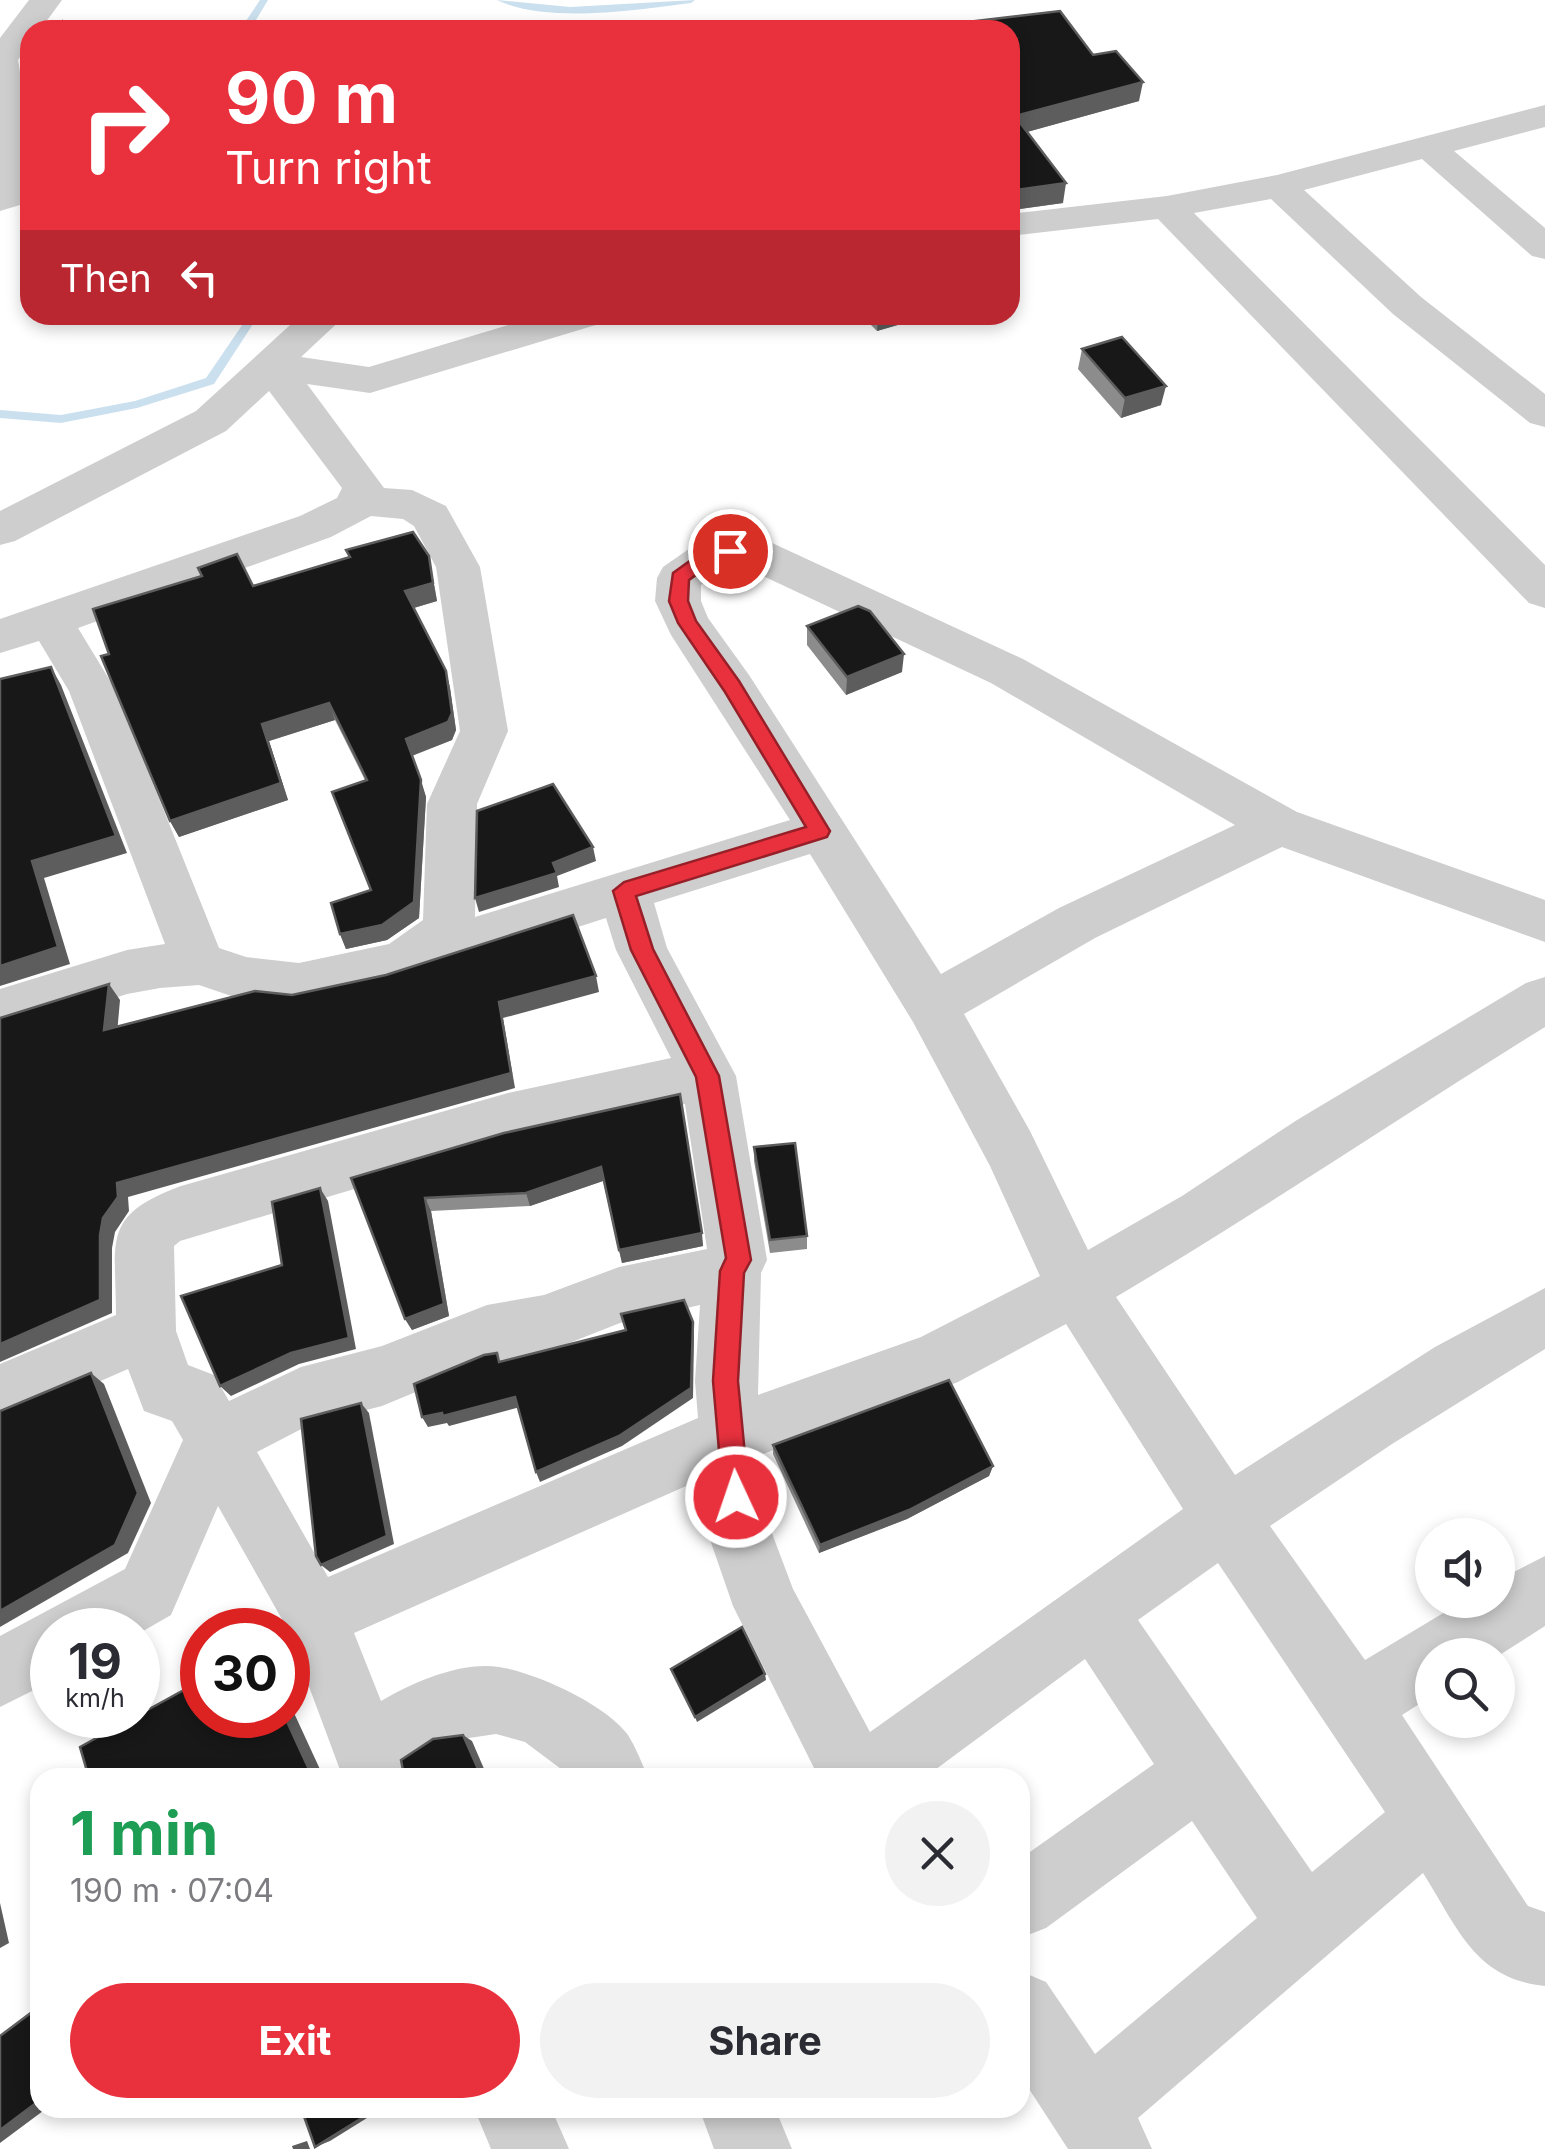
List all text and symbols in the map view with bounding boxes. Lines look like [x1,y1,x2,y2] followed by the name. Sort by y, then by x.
[225,55,398,140] text: 90 m
[60,60,190,190] icon: right
[225,140,432,195] text: Turn right
[172,250,227,305] icon: left
[60,255,152,301] text: Then
[688,509,773,594] pin
[703,524,758,579] icon: arrive
[684,1445,788,1549] position arrow
[1415,1518,1515,1738] map controls
[1415,1518,1515,1618] button: sound
[180,1608,310,1738] speed limit sign: 30
[68,1631,122,1691] text: 19
[1415,1638,1515,1738] button: search
[65,1683,125,1713] text: km/h
[70,1797,218,1869] text: 1 min
[885,1801,990,1906] button: close
[70,1871,274,1910] text: 190 m · 07:04
[70,1983,520,2098] button: Exit
[540,1983,990,2098] button: Share

